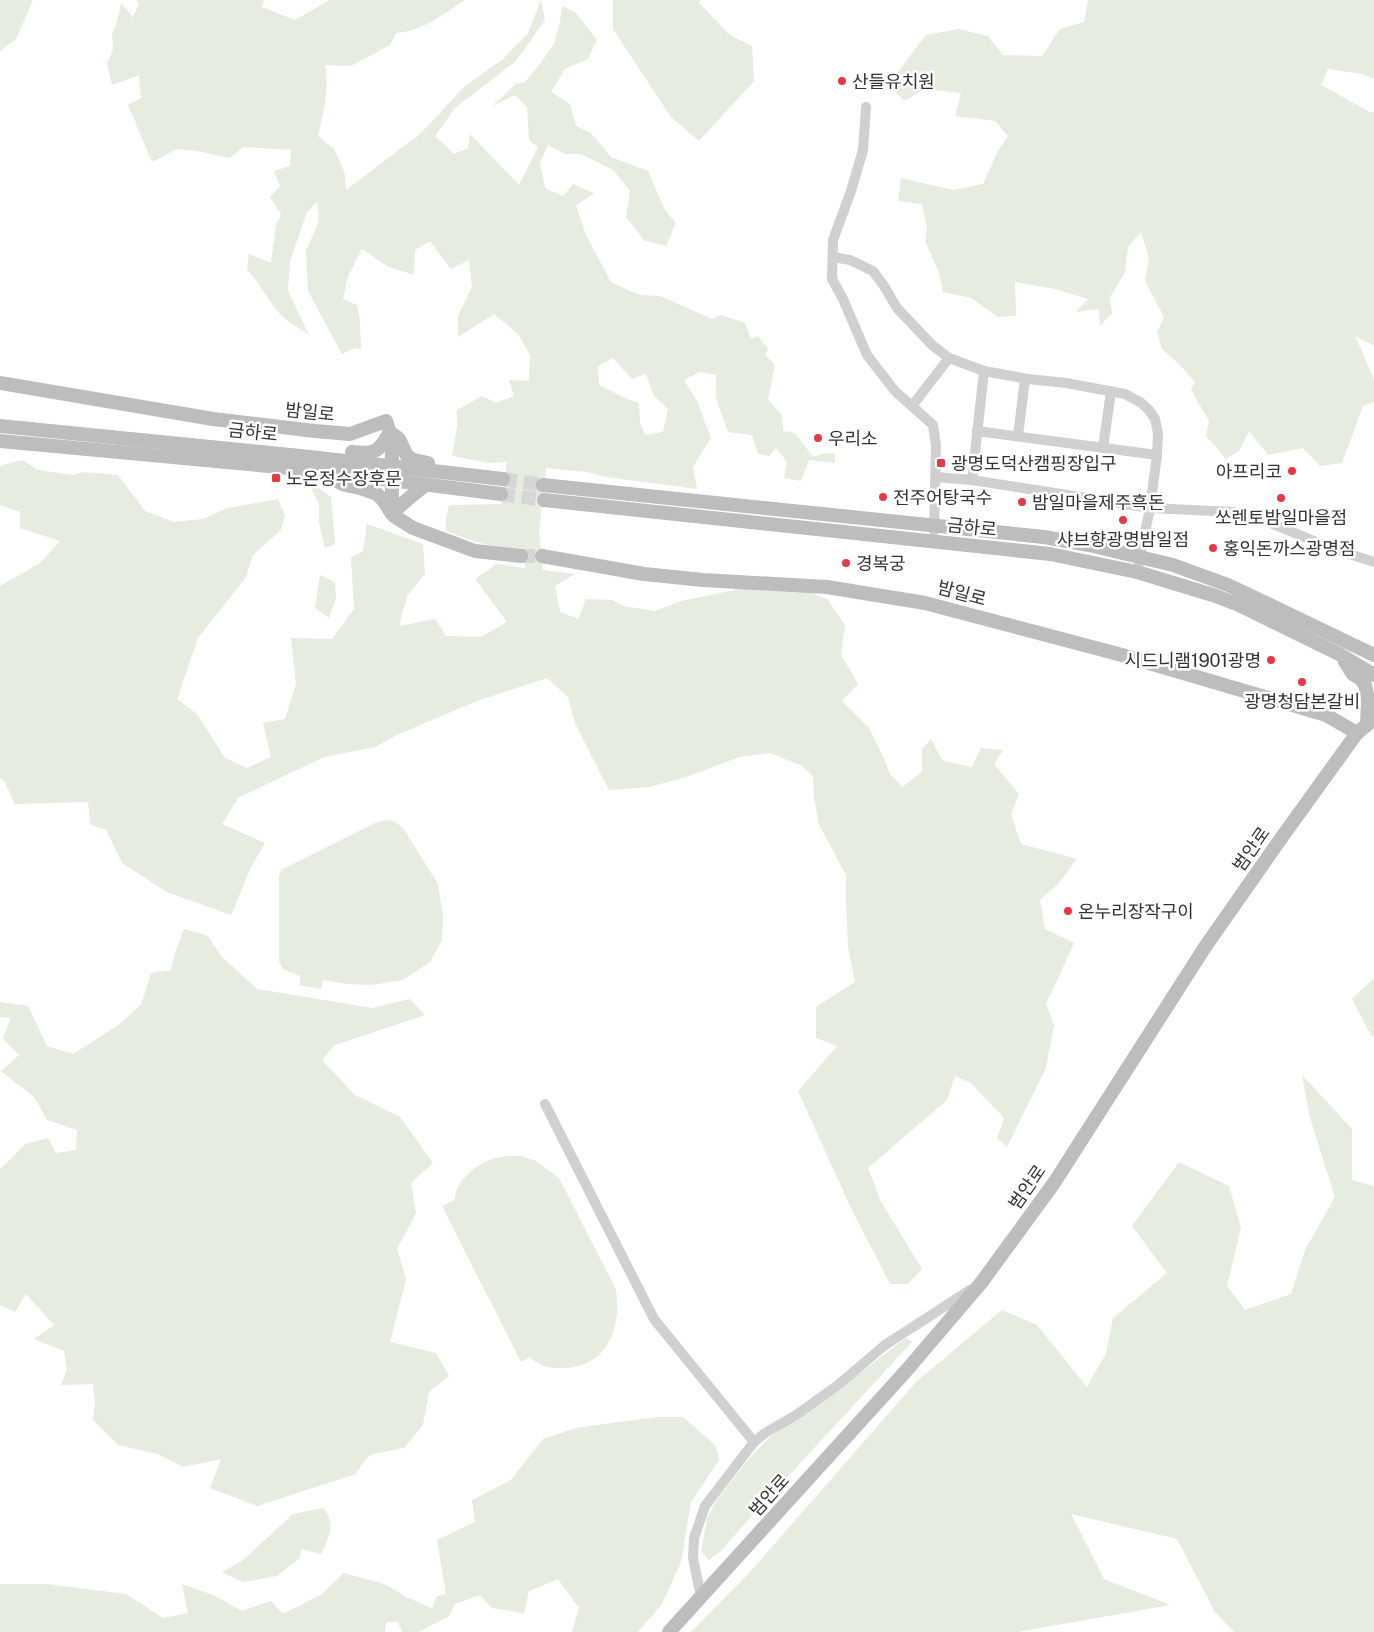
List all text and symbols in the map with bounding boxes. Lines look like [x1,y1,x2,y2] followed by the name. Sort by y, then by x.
[852,71,935,92] place label: 산들유치원
[836,75,848,87] marker: 산들유치원
[284,399,336,425] street label: 밤일로
[227,419,279,445] street label: 금하로
[828,428,878,449] place label: 우리소
[812,432,824,444] marker: 우리소
[951,453,1117,474] place label: 광명도덕산캠핑장입구
[935,457,947,469] marker: 광명도덕산캠핑장입구
[1216,461,1282,482] place label: 아프리코
[1286,465,1298,477] marker: 아프리코
[286,468,402,489] place label: 노온정수장후문
[270,472,282,484] marker: 노온정수장후문
[893,487,992,508] place label: 전주어탕국수
[877,491,889,503] marker: 전주어탕국수
[1032,492,1164,513] place label: 밤일마을제주흑돈
[1275,492,1287,504] marker: 쏘렌토밤일마을점
[1016,496,1028,508] marker: 밤일마을제주흑돈
[1215,507,1347,528] place label: 쏘렌토밤일마을점
[946,514,998,540] street label: 금하로
[1117,514,1129,526] marker: 샤브향광명밤일점
[1057,529,1189,550] place label: 샤브향광명밤일점
[1223,538,1355,559] place label: 홍익돈까스광명점
[1207,542,1219,554] marker: 홍익돈까스광명점
[856,553,906,574] place label: 경복궁
[840,557,852,569] marker: 경복궁
[935,576,989,610] street label: 밤일로
[1125,650,1261,671] place label: 시드니램1901광명
[1265,654,1277,666] marker: 시드니램1901광명
[1296,676,1308,688] marker: 광명청담본갈비
[1244,691,1360,712] place label: 광명청담본갈비
[1228,823,1274,875] street label: 범안로
[1078,901,1194,922] place label: 온누리장작구이
[1062,905,1074,917] marker: 온누리장작구이
[1004,1161,1050,1213] street label: 범안로
[745,1470,793,1520] street label: 범안로

